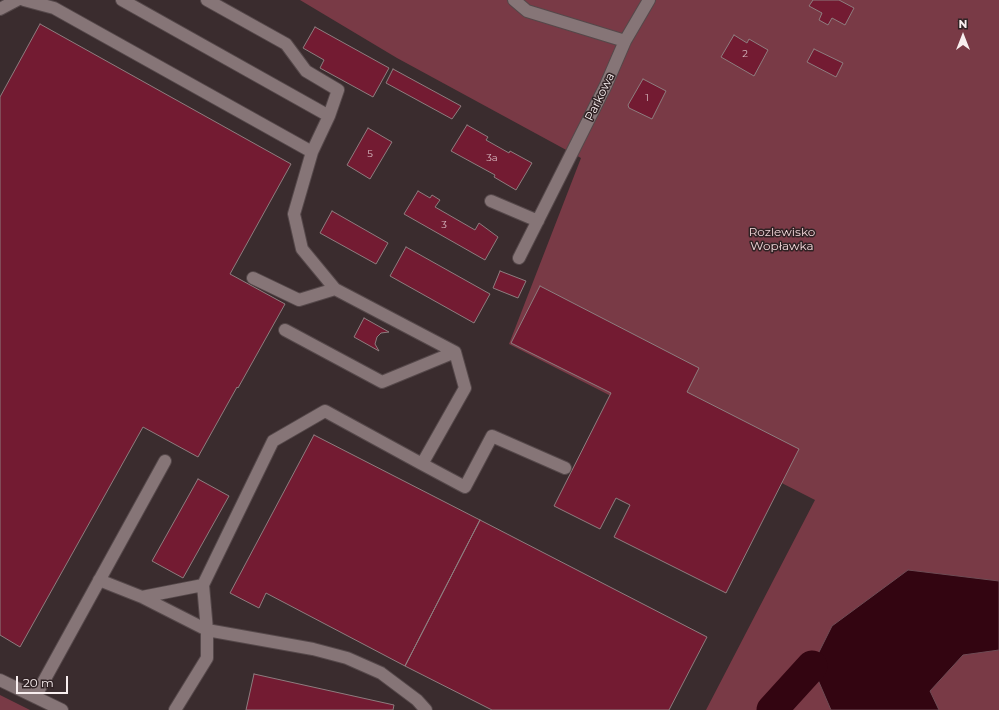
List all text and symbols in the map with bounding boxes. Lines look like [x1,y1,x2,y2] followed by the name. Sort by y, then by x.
[943,16,983,56] north arrow
[959,17,967,31] text: N
[742,48,748,60] house number: 2
[582,71,618,123] street label: Parkowa
[645,92,649,104] house number: 1
[367,148,373,160] house number: 5
[486,152,498,164] house number: 3a
[441,219,447,231] house number: 3
[749,225,815,253] park label: Rozlewisko Wopławka
[18,668,70,694] scale bar
[23,675,54,690] text: 20 m

